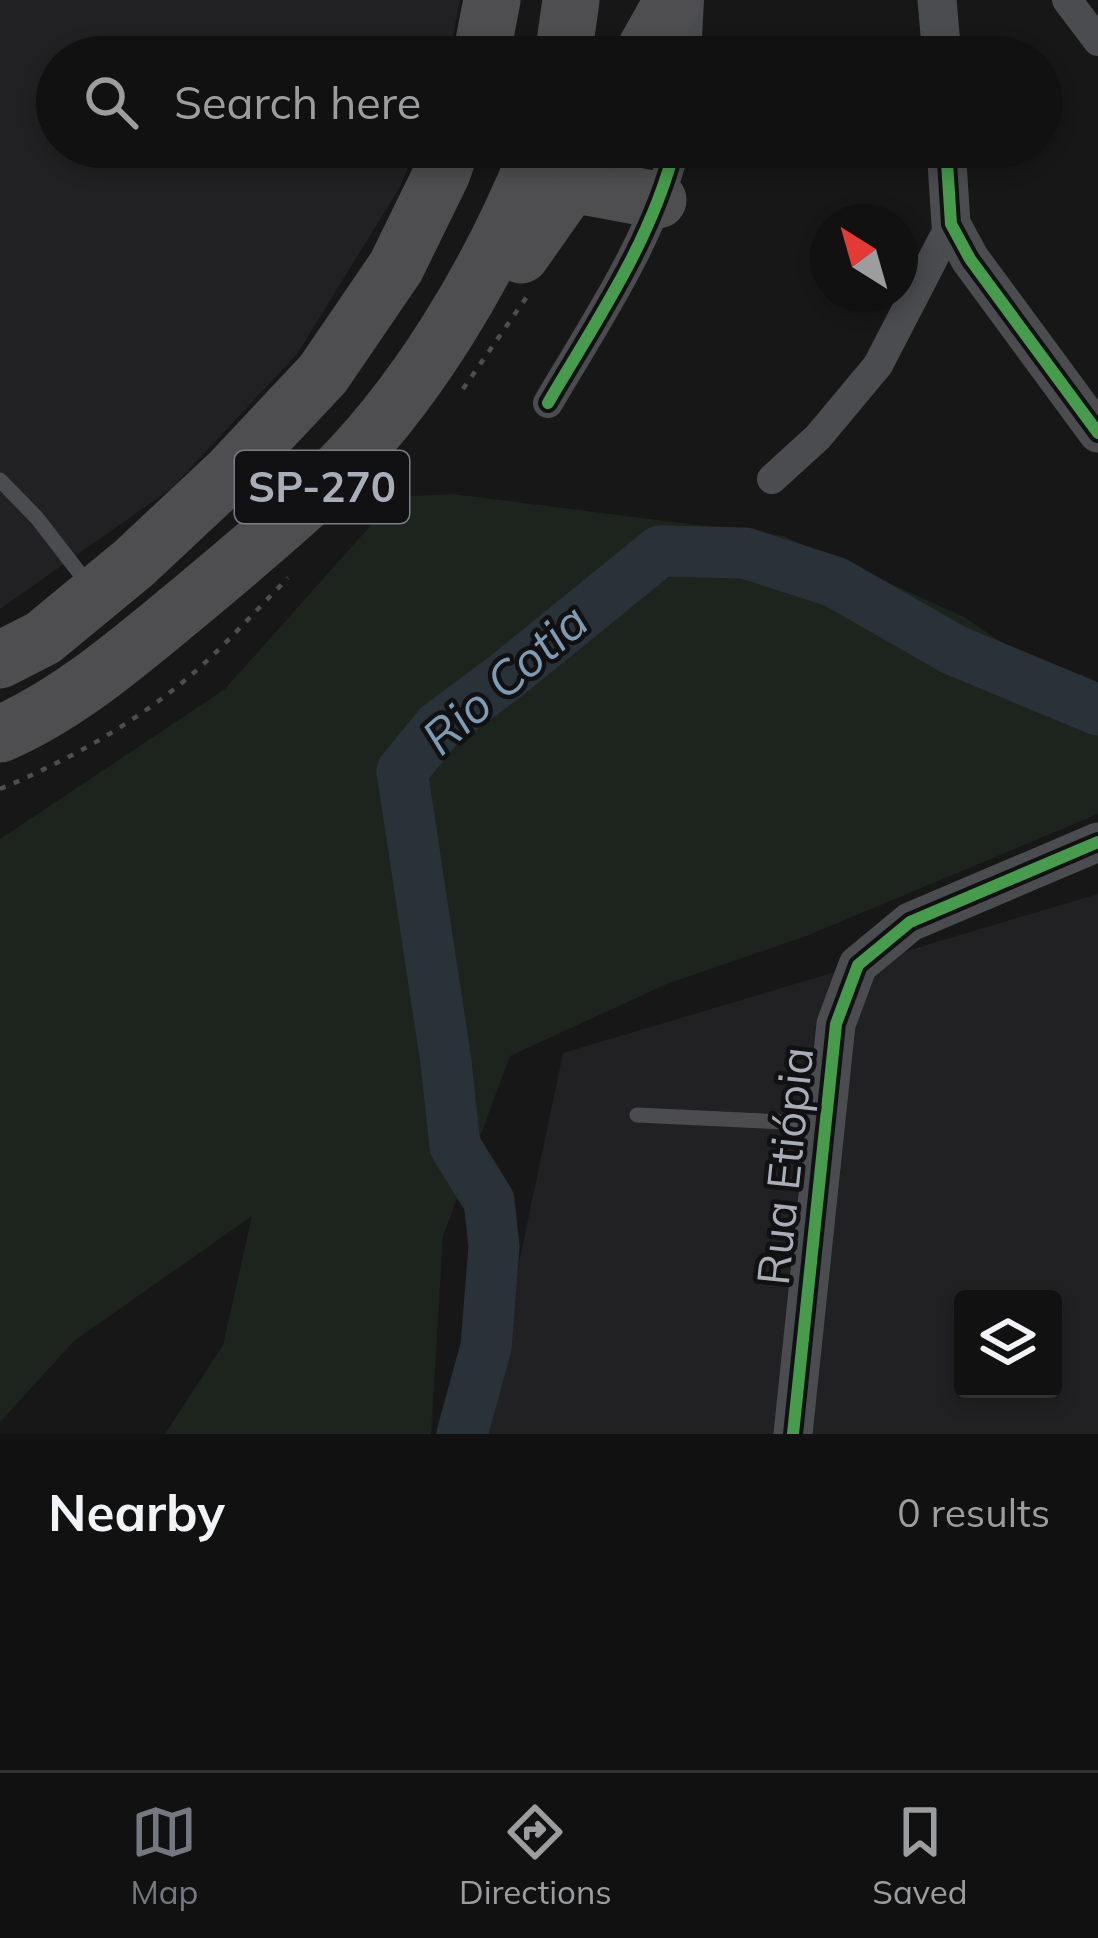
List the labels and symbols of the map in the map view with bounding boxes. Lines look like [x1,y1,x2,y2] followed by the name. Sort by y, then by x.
[810,204,918,312] north arrow
[235,451,409,523] road number: SP-270
[409,590,599,766] water label: Rio Cotia
[744,1044,824,1288] street label: Rua Etiópia

